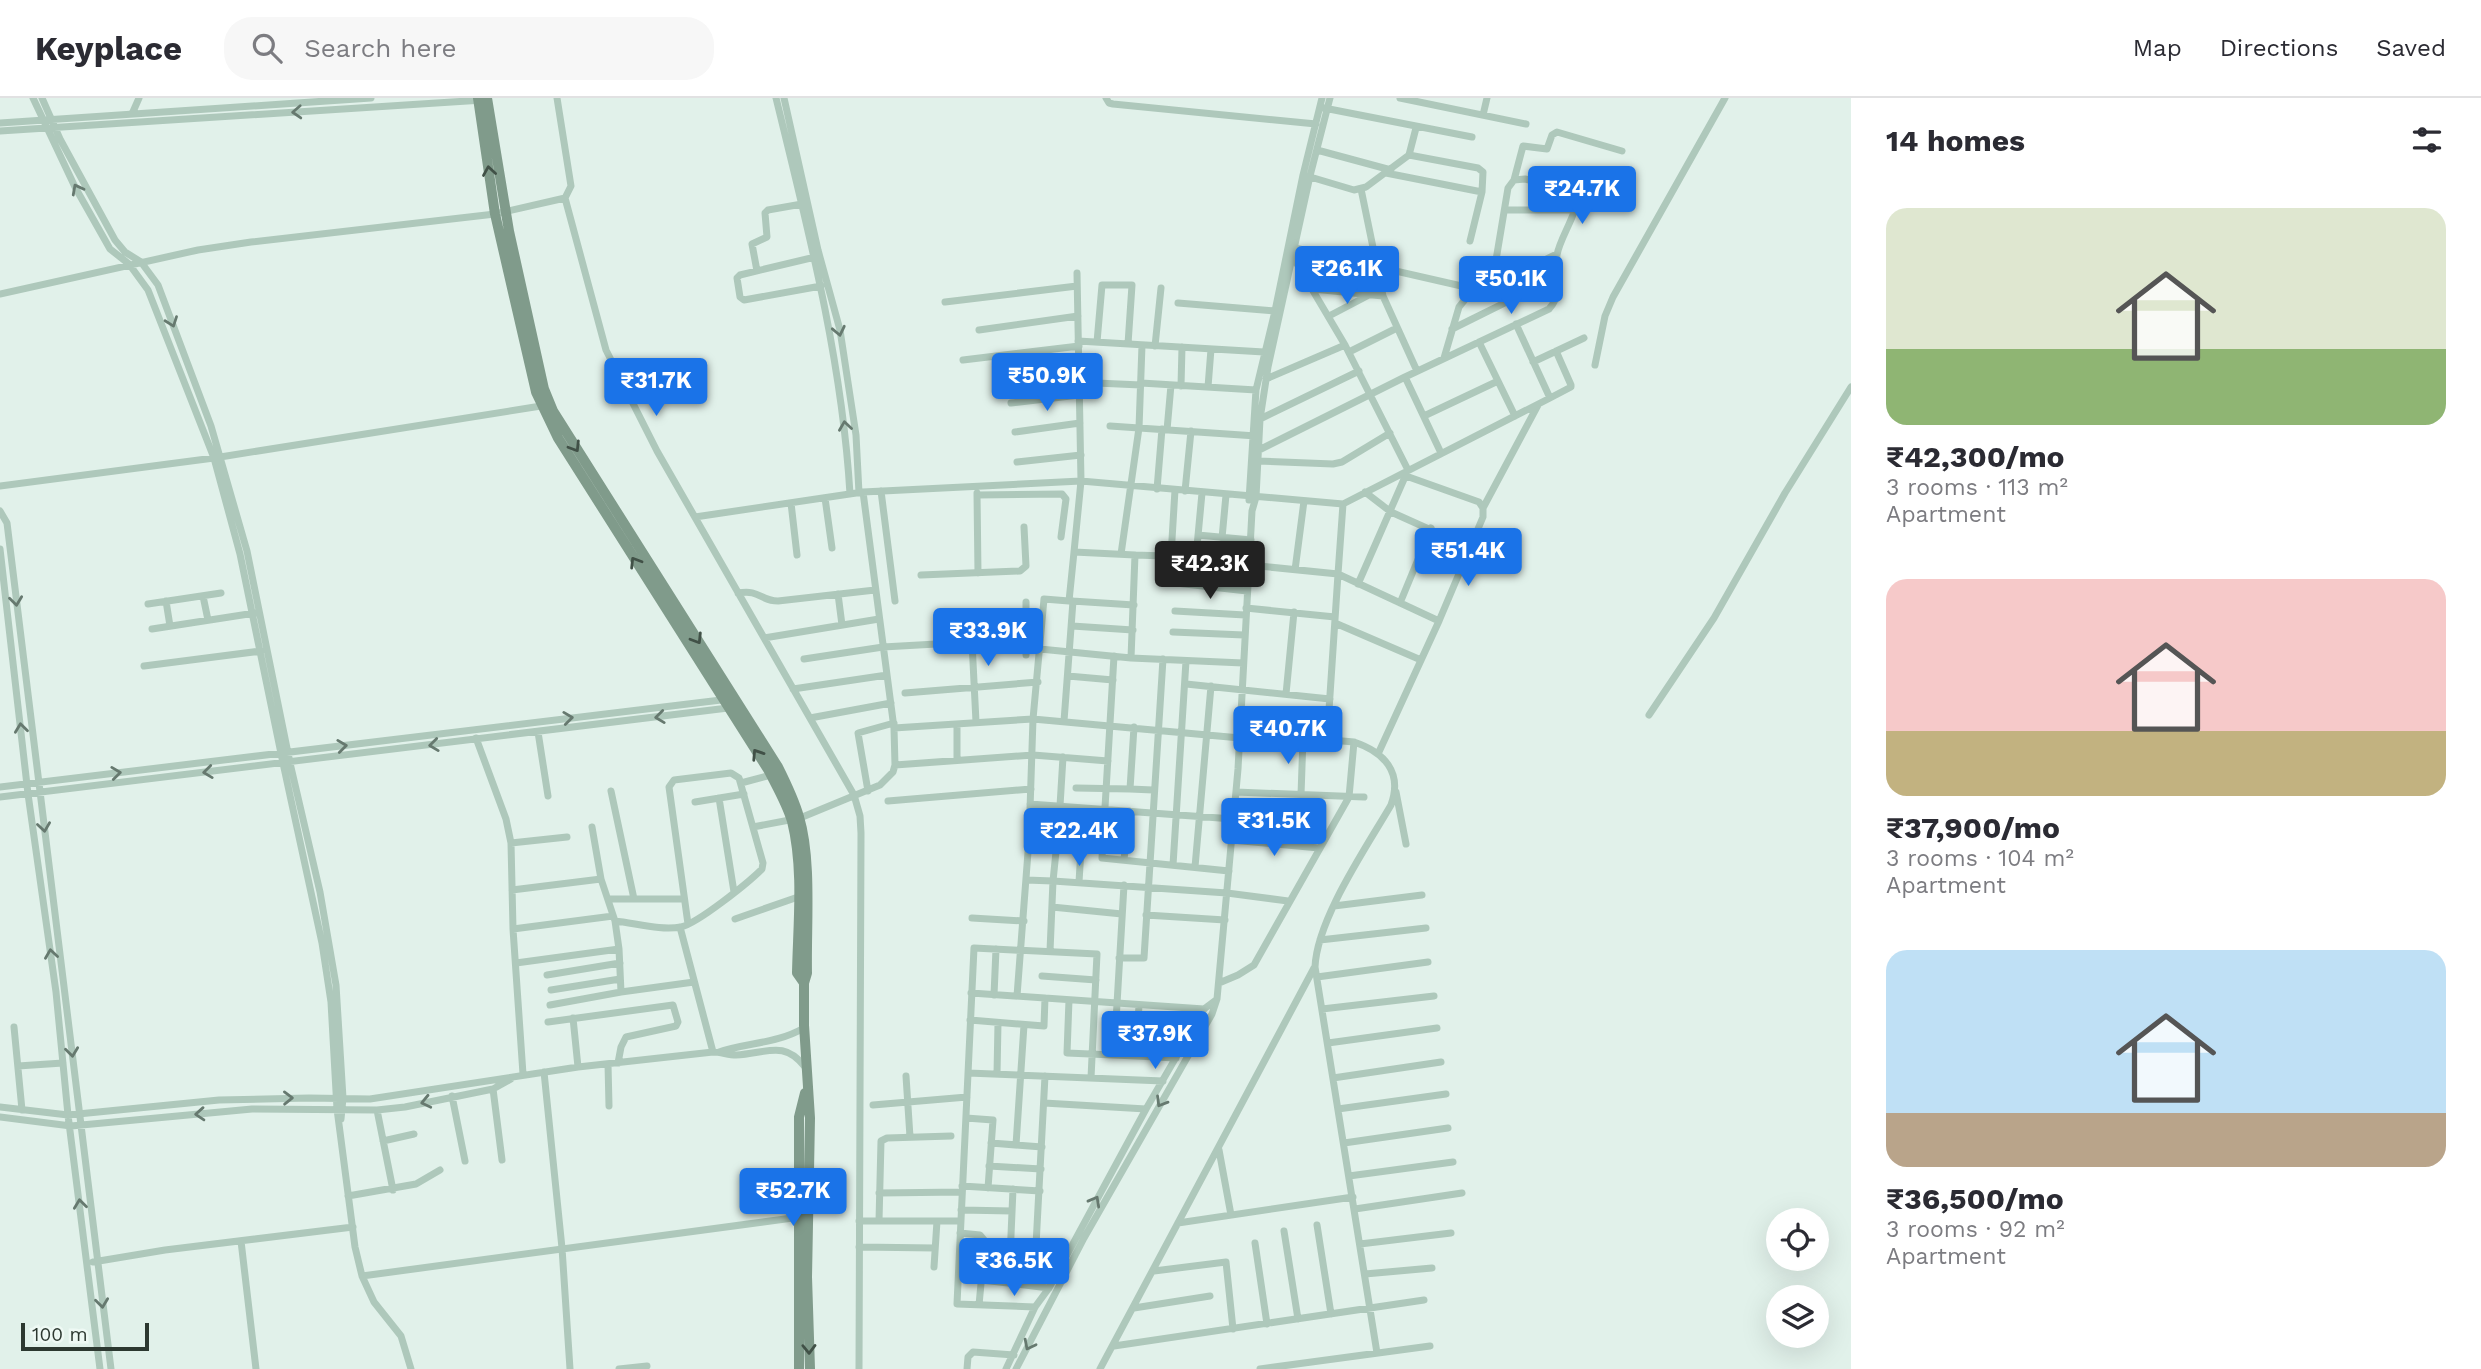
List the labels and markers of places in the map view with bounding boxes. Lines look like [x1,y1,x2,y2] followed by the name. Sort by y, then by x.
[1525,166,1639,226] pin: ₹24.7K
[1290,246,1404,306] pin: ₹26.1K
[1454,256,1568,316] pin: ₹50.1K
[990,354,1104,413] pin: ₹50.9K
[599,358,713,418] pin: ₹31.7K
[1411,528,1525,588] pin: ₹51.4K
[1153,542,1267,601] pin: ₹42.3K
[931,608,1045,668] pin: ₹33.9K
[1231,706,1345,766] pin: ₹40.7K
[1217,798,1331,858] pin: ₹31.5K
[1022,808,1136,868] pin: ₹22.4K
[1098,1012,1212,1071] pin: ₹37.9K
[736,1168,850,1228] pin: ₹52.7K
[957,1238,1071,1298] pin: ₹36.5K

